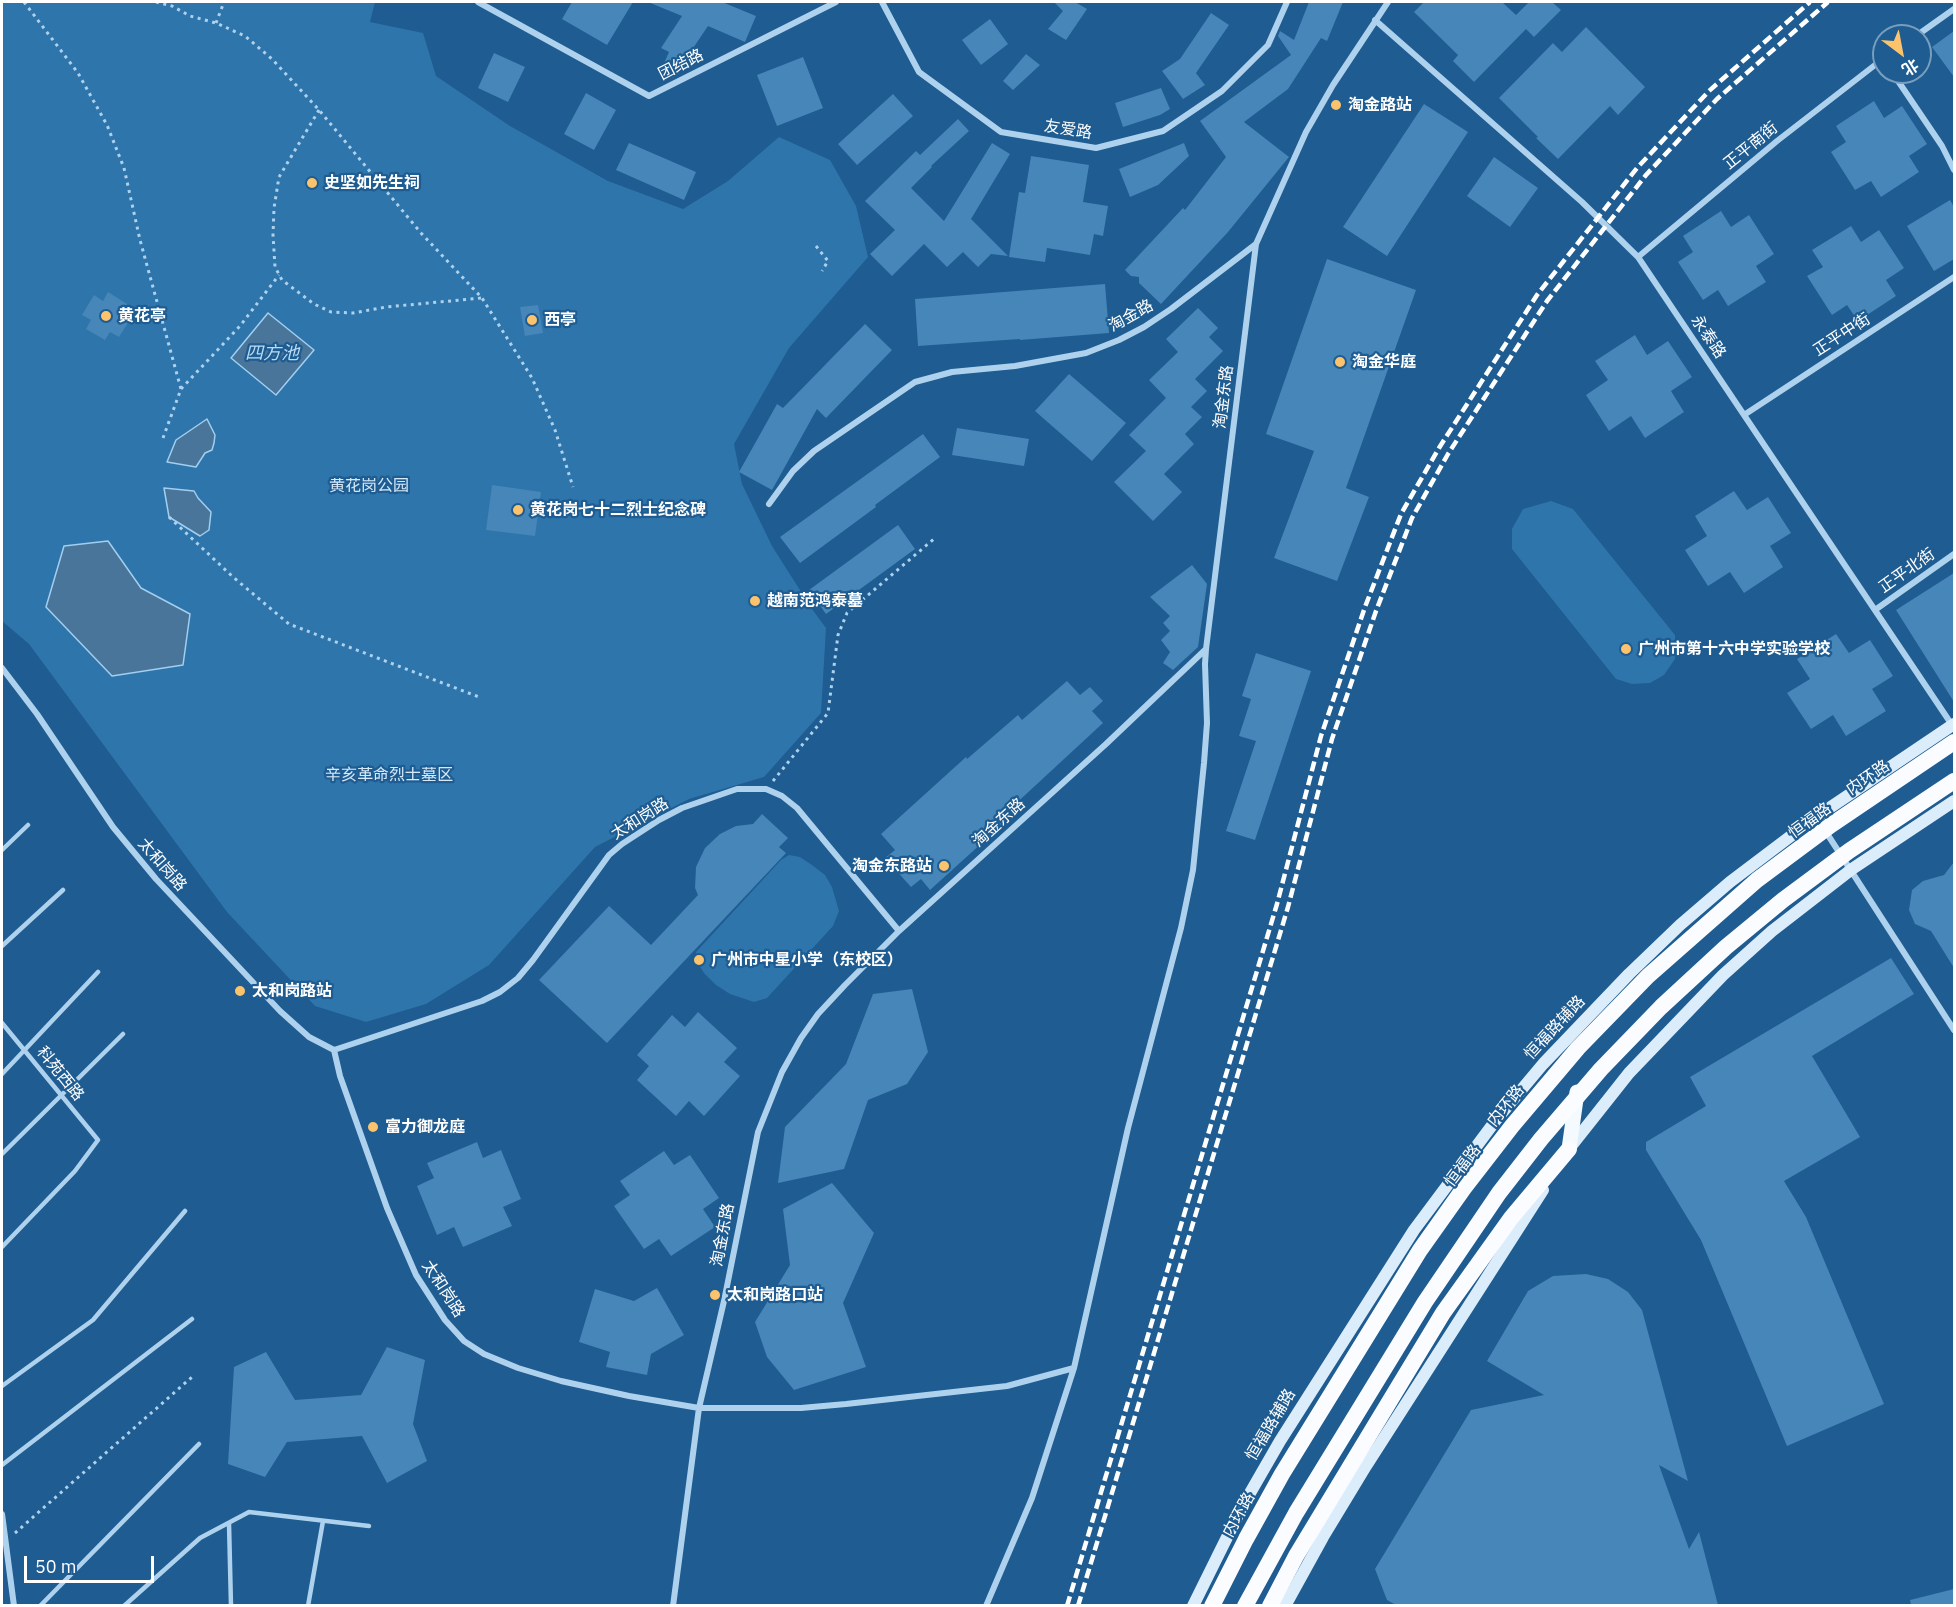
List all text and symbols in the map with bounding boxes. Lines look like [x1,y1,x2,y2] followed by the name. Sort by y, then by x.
[1872,24,1932,84] north arrow
[655,46,707,84] street label: 团结路
[1898,55,1923,80] text: 北
[1348,95,1412,115] place label: 淘金路站
[1329,98,1343,112] marker: 淘金路站
[1043,117,1093,143] street label: 友爱路
[1720,118,1782,174] street label: 正平南街
[324,173,420,193] place label: 史坚如先生祠
[305,176,319,190] marker: 史坚如先生祠
[1105,296,1157,336] street label: 淘金路
[118,306,166,326] place label: 黄花亭
[99,309,113,323] marker: 黄花亭
[544,310,576,330] place label: 西亭
[1810,310,1874,360] street label: 正平中街
[1687,312,1729,362] street label: 永泰路
[525,313,539,327] marker: 西亭
[245,343,299,365] water label: 四方池
[1352,352,1416,372] place label: 淘金华庭
[1333,355,1347,369] marker: 淘金华庭
[1211,364,1237,430] street label: 淘金东路
[329,476,409,496] park label: 黄花岗公园
[530,500,706,520] place label: 黄花岗七十二烈士纪念碑
[511,503,525,517] marker: 黄花岗七十二烈士纪念碑
[1875,545,1939,597] street label: 正平北街
[767,591,863,611] place label: 越南范鸿泰墓
[748,594,762,608] marker: 越南范鸿泰墓
[1638,639,1830,659] place label: 广州市第十六中学实验学校
[1619,642,1633,656] marker: 广州市第十六中学实验学校
[1843,757,1893,799] street label: 内环路
[325,765,453,785] park label: 辛亥革命烈士墓区
[608,794,672,844] street label: 太和岗路
[969,794,1029,852] street label: 淘金东路
[1785,799,1835,843] street label: 恒福路
[134,835,190,895] street label: 太和岗路
[852,856,932,876] place label: 淘金东路站
[937,859,951,873] marker: 淘金东路站
[711,950,903,970] place label: 广州市中星小学（东校区）
[692,953,706,967] marker: 广州市中星小学（东校区）
[252,981,332,1001] place label: 太和岗路站
[233,984,247,998] marker: 太和岗路站
[1521,992,1589,1064] street label: 恒福路辅路
[32,1043,88,1105] street label: 科苑西路
[1483,1081,1529,1131] street label: 内环路
[385,1117,465,1137] place label: 富力御龙庭
[366,1120,380,1134] marker: 富力御龙庭
[1441,1141,1485,1191] street label: 恒福路
[707,1202,739,1268] street label: 淘金东路
[418,1257,468,1321] street label: 太和岗路
[727,1285,823,1305] place label: 太和岗路口站
[708,1288,722,1302] marker: 太和岗路口站
[1242,1386,1300,1464] street label: 恒福路辅路
[1219,1489,1259,1541] street label: 内环路
[27,1544,158,1582] scale bar
[35,1555,77,1578] text: 50 m

